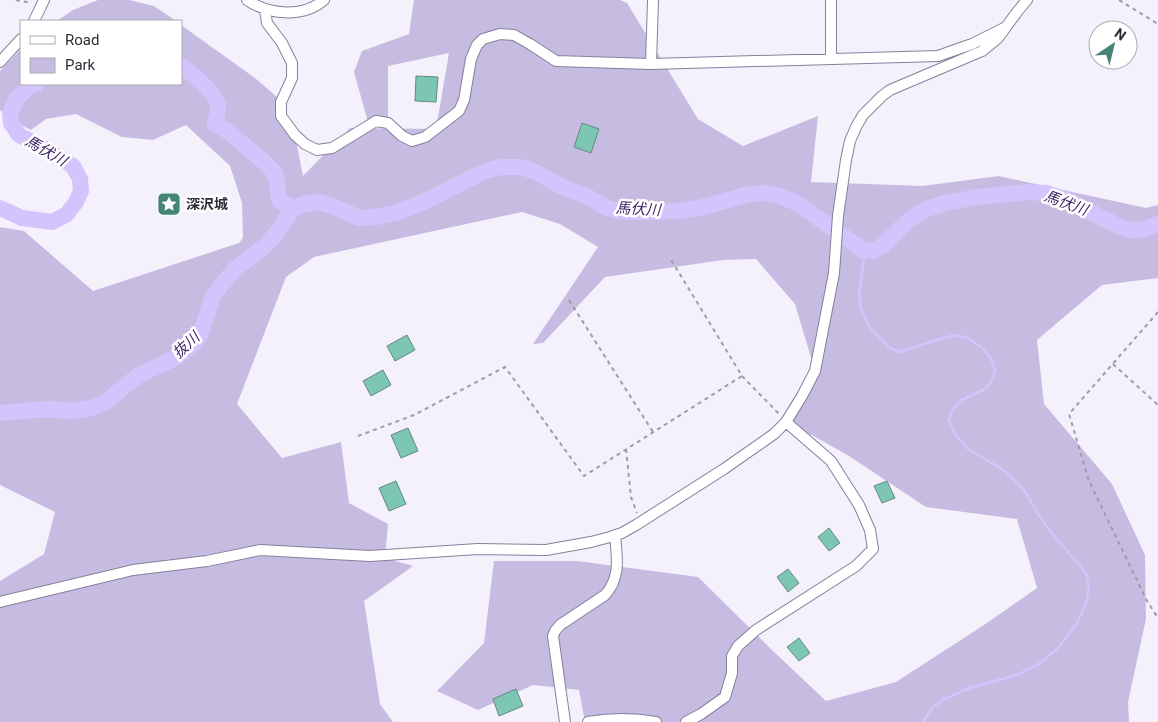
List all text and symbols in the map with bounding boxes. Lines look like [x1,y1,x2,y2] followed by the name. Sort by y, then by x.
[20,20,182,85] legend
[1088,20,1138,70] north arrow
[1112,25,1129,44] text: N
[65,31,99,49] text: Road
[65,56,96,74] text: Park
[22,132,72,171] water label: 馬伏川
[1042,187,1092,220] water label: 馬伏川
[156,191,182,217] place icon: 深沢城
[186,196,228,212] place label: 深沢城
[615,199,663,219] water label: 馬伏川
[169,327,205,362] water label: 抜川

